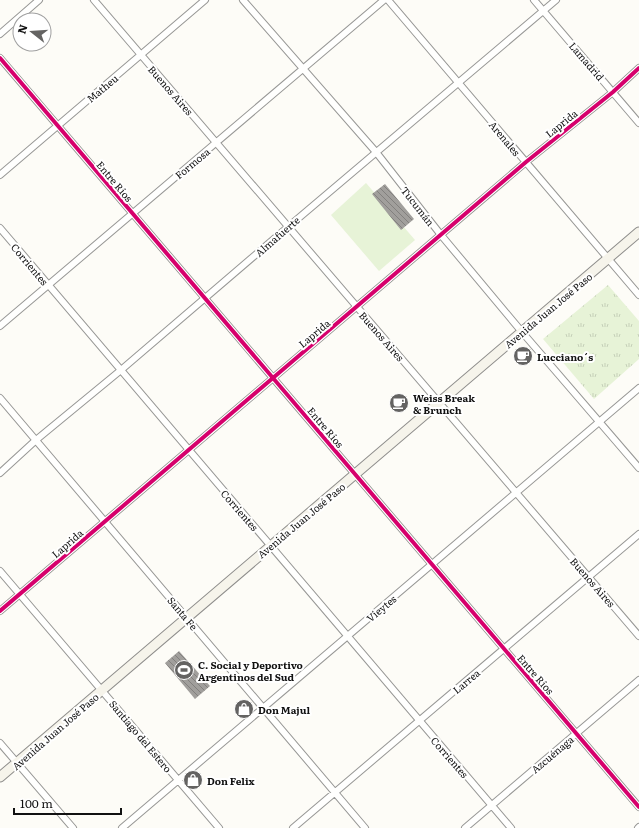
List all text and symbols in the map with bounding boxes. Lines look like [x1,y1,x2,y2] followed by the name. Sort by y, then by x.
[12,12,52,52] north arrow
[12,22,30,36] text: N
[566,38,608,84] street label: Lamadrid
[145,62,197,119] street label: Buenos Aires
[83,70,121,106] street label: Matheu
[542,105,581,141] street label: Laprida
[486,117,524,159] street label: Arenales
[171,144,213,182] street label: Formosa
[93,157,137,205] street label: Entre Ríos
[398,183,438,229] street label: Tucumán
[251,212,303,260] street label: Almafuerte
[8,240,52,289] street label: Corrientes
[501,269,595,351] street label: Avenida Juan José Paso
[356,308,408,365] street label: Buenos Aires
[295,315,334,351] street label: Laprida
[512,345,534,367] cafe icon: Lucciano´s
[537,349,593,364] place label: Lucciano´s
[413,390,475,417] place label: Weiss Break & Brunch
[388,392,410,414] cafe icon: Weiss Break & Brunch
[304,403,348,451] street label: Entre Ríos
[254,479,348,561] street label: Avenida Juan José Paso
[218,486,263,534] street label: Corrientes
[48,525,86,561] street label: Laprida
[567,554,619,611] street label: Buenos Aires
[363,591,400,625] street label: Vieytes
[164,593,202,633] street label: Santa Fe
[514,651,558,698] street label: Entre Ríos
[198,657,303,684] place label: C. Social y Deportivo Argentinos del Sud
[173,659,195,681] sports icon: C. Social y Deportivo Argentinos del Sud
[449,665,483,697] street label: Larrea
[8,689,102,773] street label: Avenida Juan José Paso
[106,697,176,775] street label: Santiago del Estero
[233,698,255,720] shop icon: Don Majul
[258,702,310,717] place label: Don Majul
[527,731,577,776] street label: Azcuénaga
[428,733,473,781] street label: Corrientes
[182,769,204,791] shop icon: Don Felix
[207,773,255,788] place label: Don Felix
[14,790,121,816] scale bar
[20,794,53,812] text: 100 m

